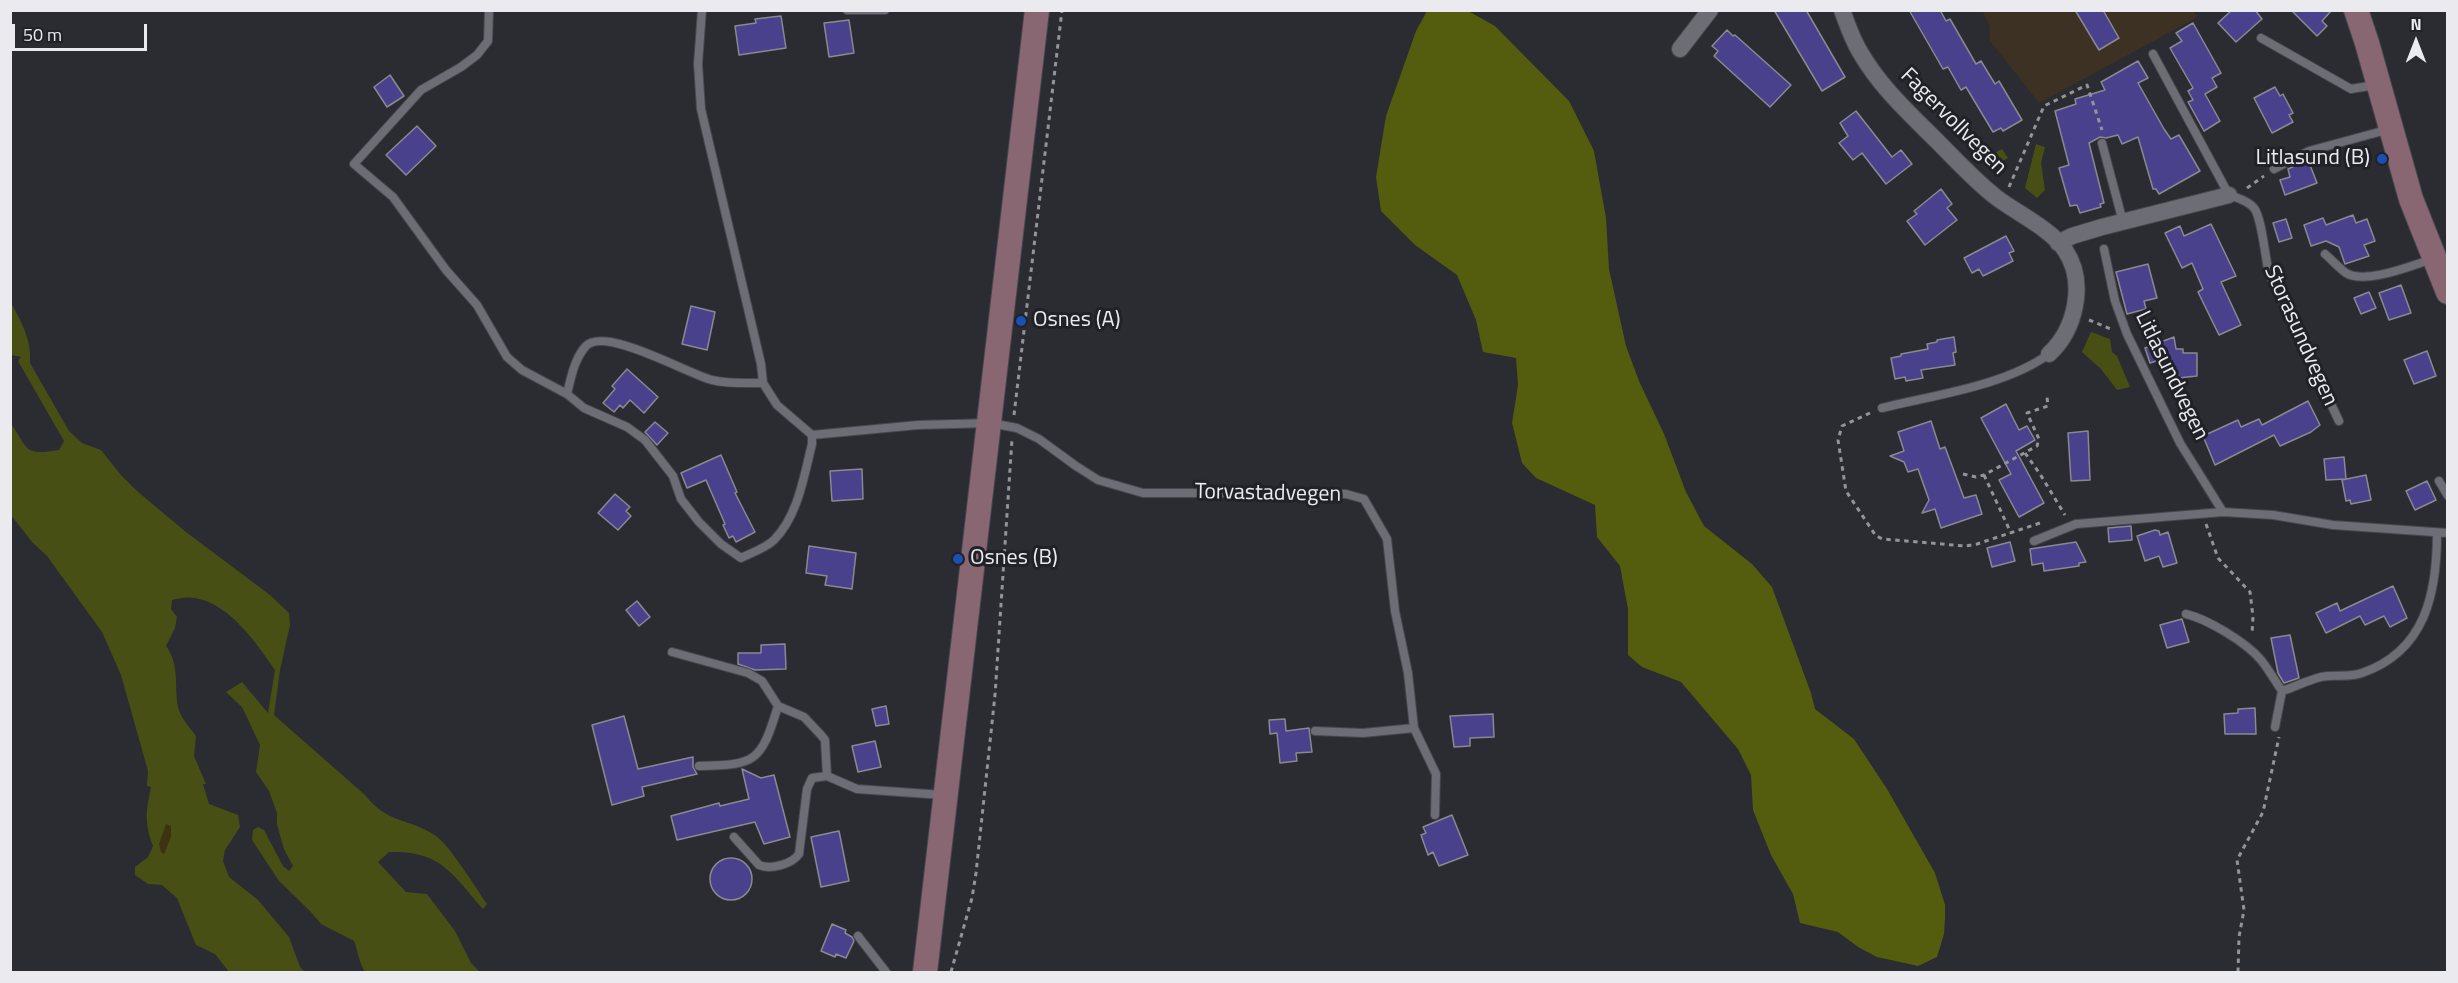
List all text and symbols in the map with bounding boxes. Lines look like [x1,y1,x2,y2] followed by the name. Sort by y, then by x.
[15,12,150,50] scale bar
[2386,12,2446,72] north arrow
[2410,12,2422,36] text: N
[23,21,62,48] text: 50 m
[1894,63,2012,181] street label: Fagervollvegen
[2255,146,2370,172] place label: Litlasund (B)
[2375,152,2389,166] marker: Litlasund (B)
[2257,262,2343,410] street label: Storasundvegen
[2128,307,2214,445] street label: Litlasundvegen
[1033,308,1120,334] place label: Osnes (A)
[1014,314,1028,328] marker: Osnes (A)
[1194,480,1342,508] street label: Torvastadvegen
[970,546,1058,572] place label: Osnes (B)
[951,552,965,566] marker: Osnes (B)

